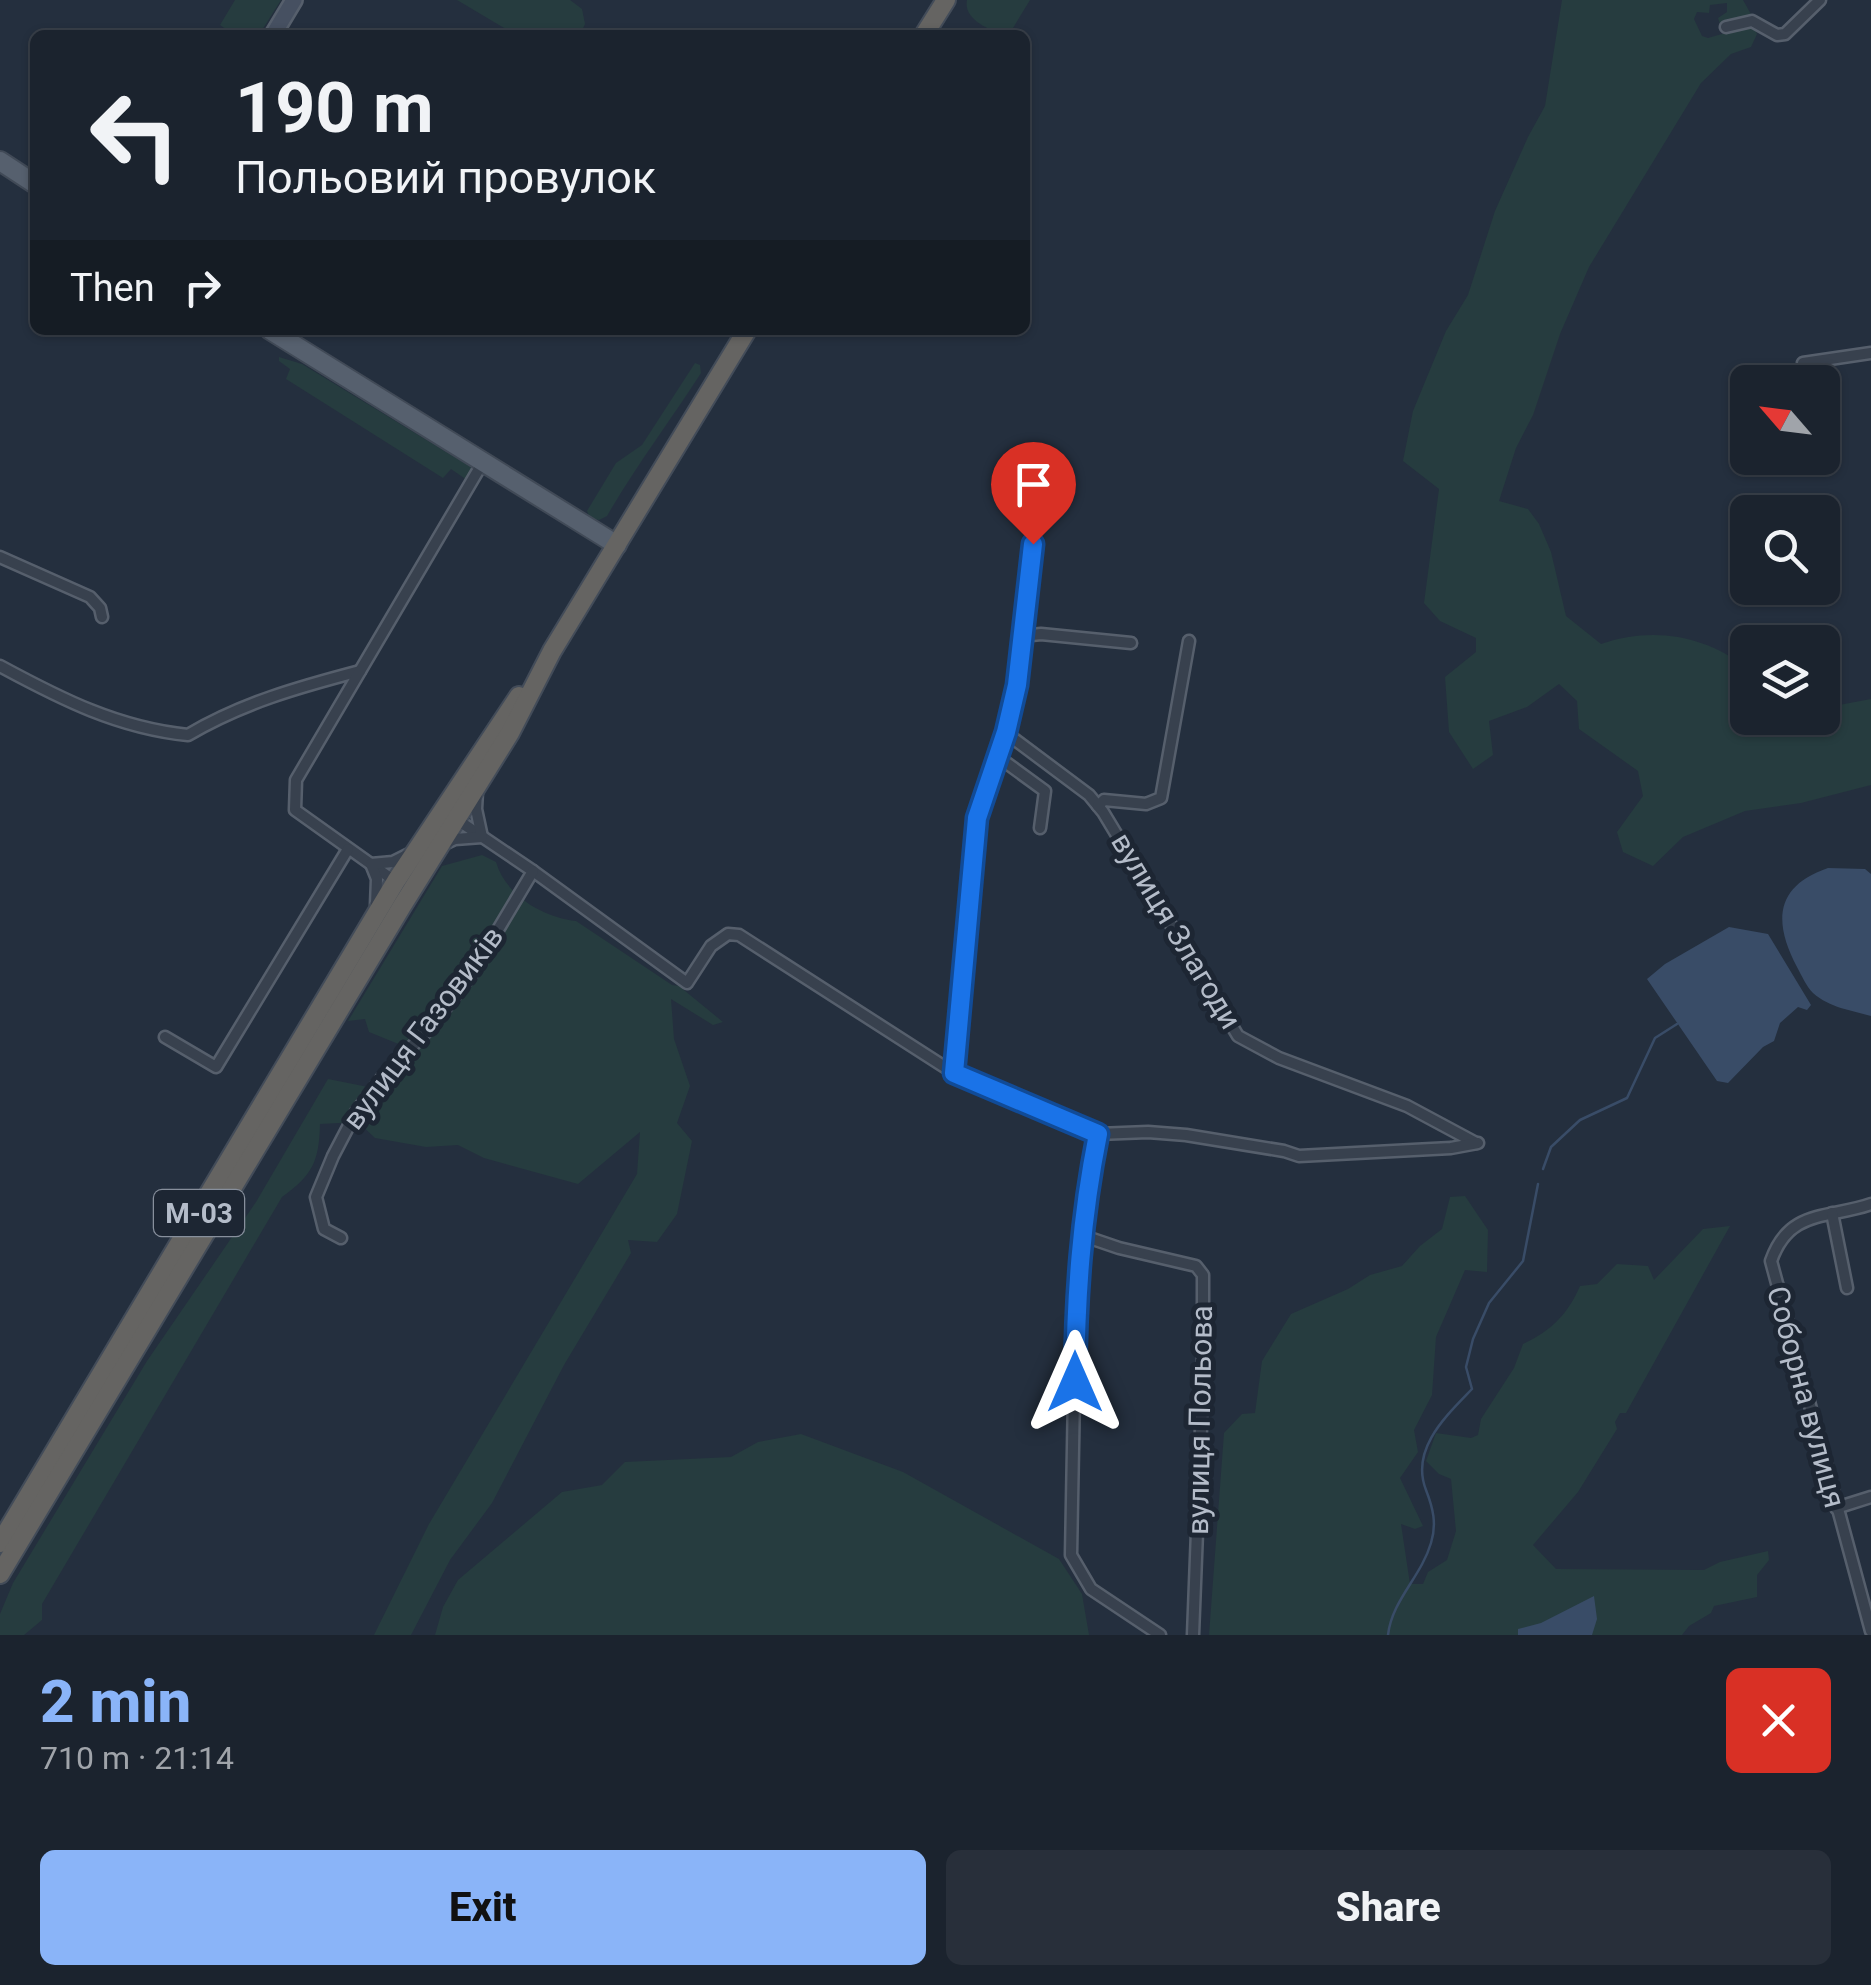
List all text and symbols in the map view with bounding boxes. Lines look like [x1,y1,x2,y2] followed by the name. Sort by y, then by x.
[235,67,434,149] text: 190 m
[70,70,200,200] icon: left
[235,151,656,204] text: Польовий провулок
[175,260,230,315] icon: right
[70,266,155,310] text: Then
[1730,365,1840,475] north arrow
[1730,365,1840,735] map controls
[991,442,1076,545] pin
[1006,457,1061,512] icon: arrive
[1730,495,1840,605] button: search
[1730,625,1840,735] button: layers
[1104,826,1249,1035] street label: вулиця Злагоди
[335,920,510,1136] street label: вулиця Газовиків
[154,1190,244,1236] road number: М-03
[1760,1282,1853,1511] street label: Соборна вулиця
[1180,1305,1219,1535] street label: вулиця Польова
[1023,1330,1127,1434] position arrow
[40,1666,191,1737] text: 2 min
[1726,1668,1831,1773] button: close
[40,1739,234,1777] text: 710 m · 21:14
[40,1850,926,1965] button: Exit
[946,1850,1831,1965] button: Share

